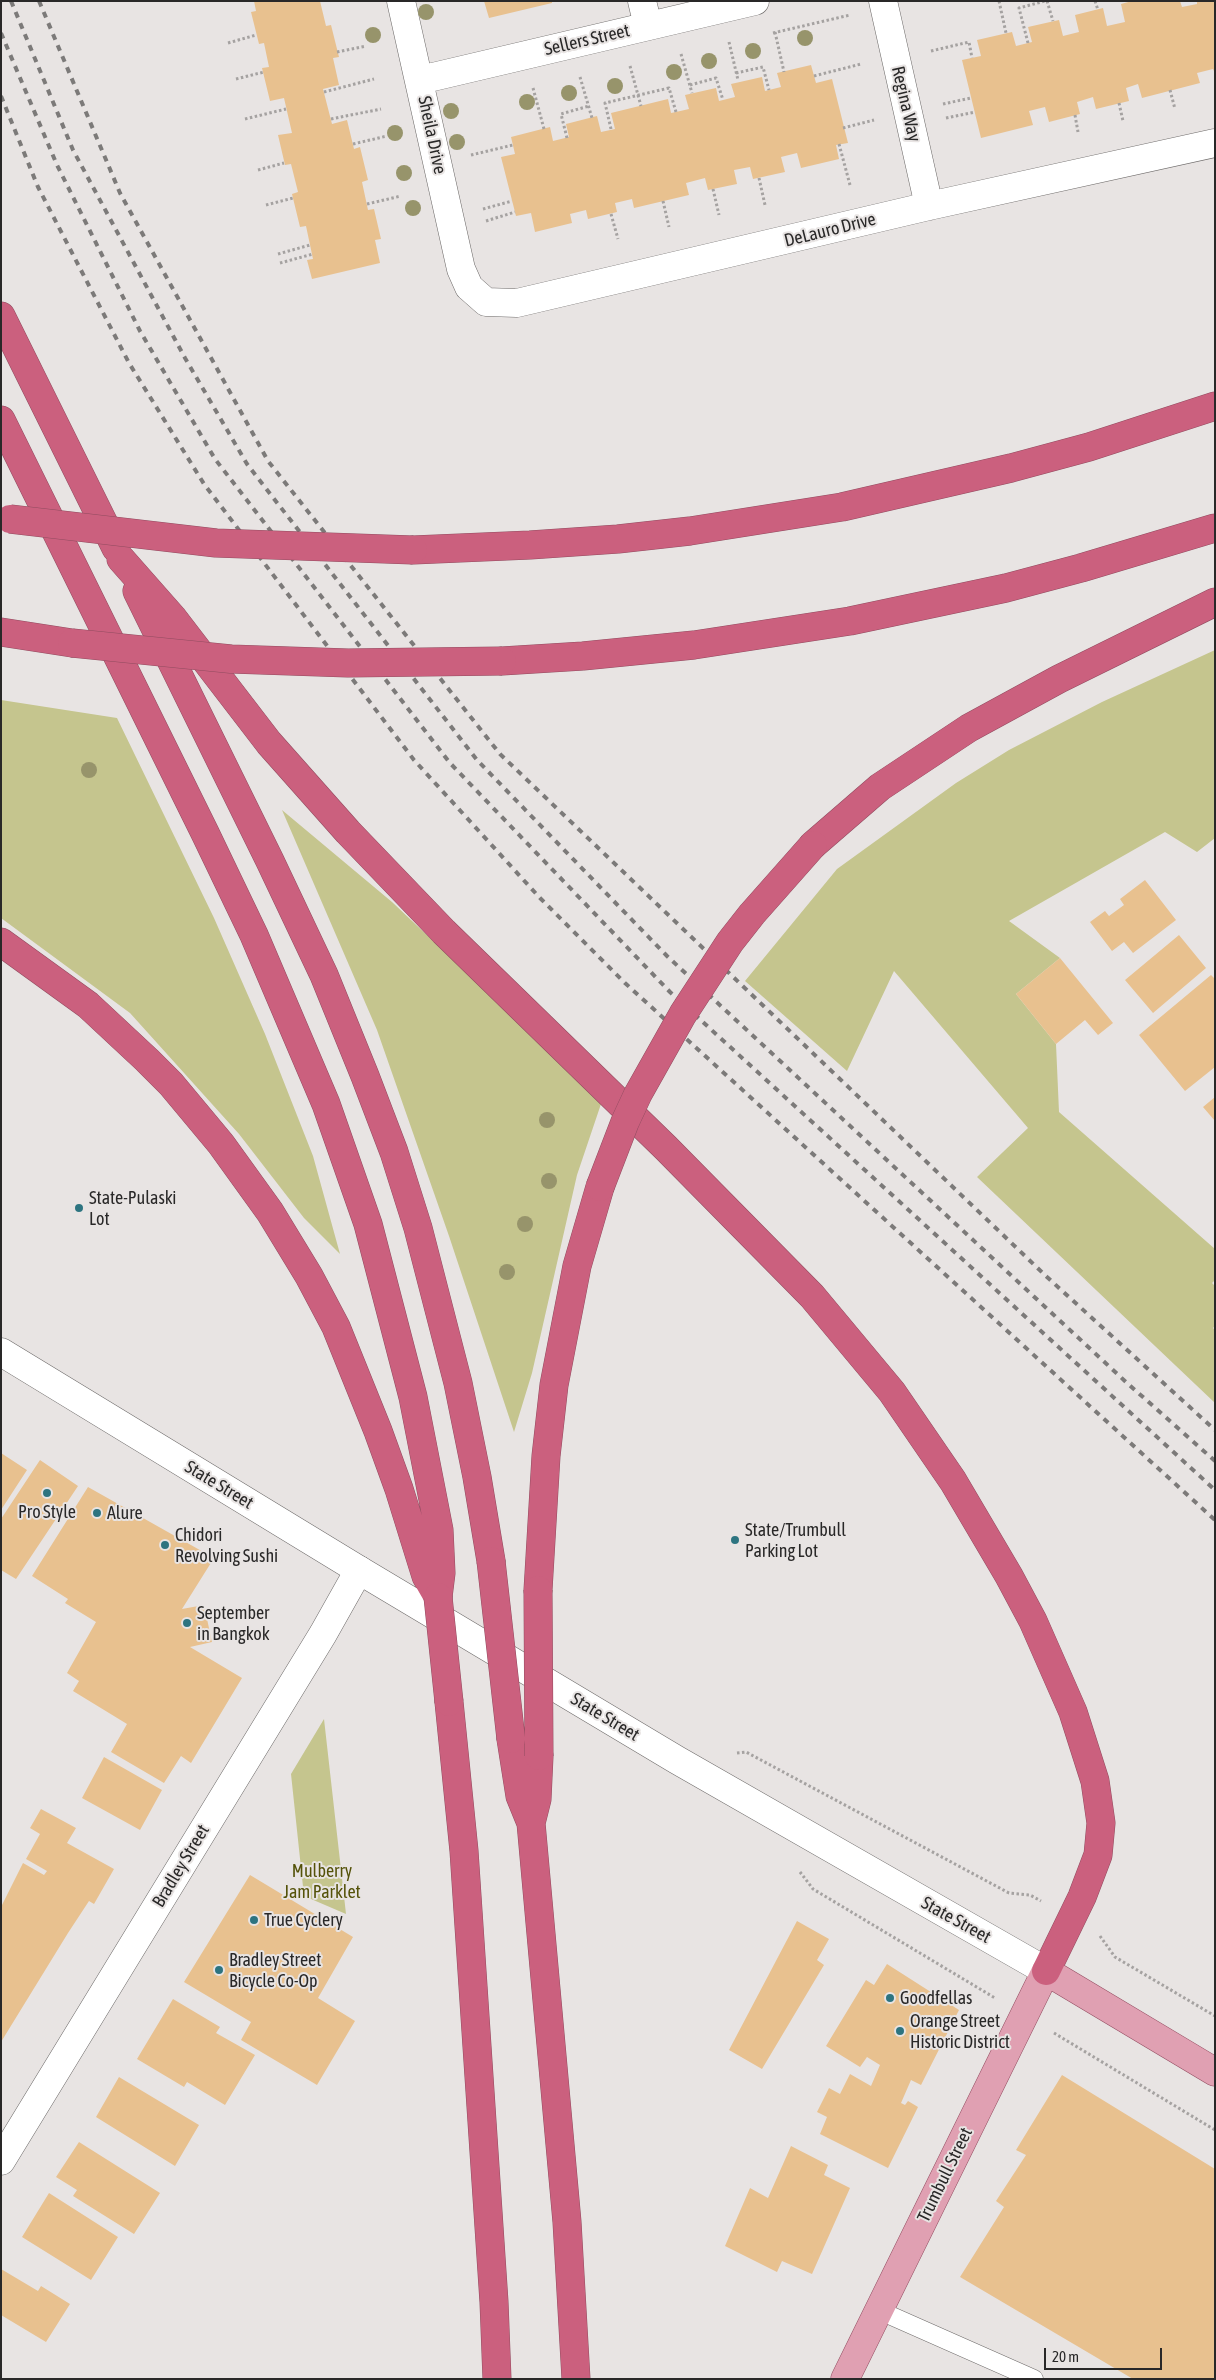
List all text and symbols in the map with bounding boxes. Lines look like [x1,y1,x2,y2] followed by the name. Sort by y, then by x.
[542,20,632,60] street label: Sellers Street
[887,64,925,144] street label: Regina Way
[413,94,451,176] street label: Sheila Drive
[782,208,878,252] street label: DeLauro Drive
[89,1187,176,1230] place label: State-Pulaski Lot
[73,1202,85,1214] marker: State-Pulaski Lot
[181,1456,257,1514] street label: State Street
[41,1487,53,1499] marker: Pro Style
[18,1501,76,1523] place label: Pro Style
[107,1502,143,1524] place label: Alure
[91,1507,103,1519] marker: Alure
[745,1519,846,1562] place label: State/Trumbull Parking Lot
[175,1524,278,1566] place label: Chidori Revolving Sushi
[729,1534,741,1546] marker: State/Trumbull Parking Lot
[159,1539,171,1551] marker: Chidori Revolving Sushi
[197,1602,270,1645] place label: September in Bangkok
[181,1617,193,1629] marker: September in Bangkok
[567,1688,643,1746] street label: State Street
[148,1821,214,1911] street label: Bradley Street
[283,1860,361,1902] park label: Mulberry Jam Parklet
[917,1892,995,1948] street label: State Street
[264,1909,343,1931] place label: True Cyclery
[248,1914,260,1926] marker: True Cyclery
[229,1949,321,1992] place label: Bradley Street Bicycle Co-Op
[213,1964,225,1976] marker: Bradley Street Bicycle Co-Op
[900,1987,972,2009] place label: Goodfellas
[884,1992,896,2004] marker: Goodfellas
[910,2010,1010,2052] place label: Orange Street Historic District
[894,2025,906,2037] marker: Orange Street Historic District
[913,2124,977,2226] street label: Trumbull Street
[1046,2338,1164,2370] scale bar
[1052,2348,1079,2365] text: 20 m

